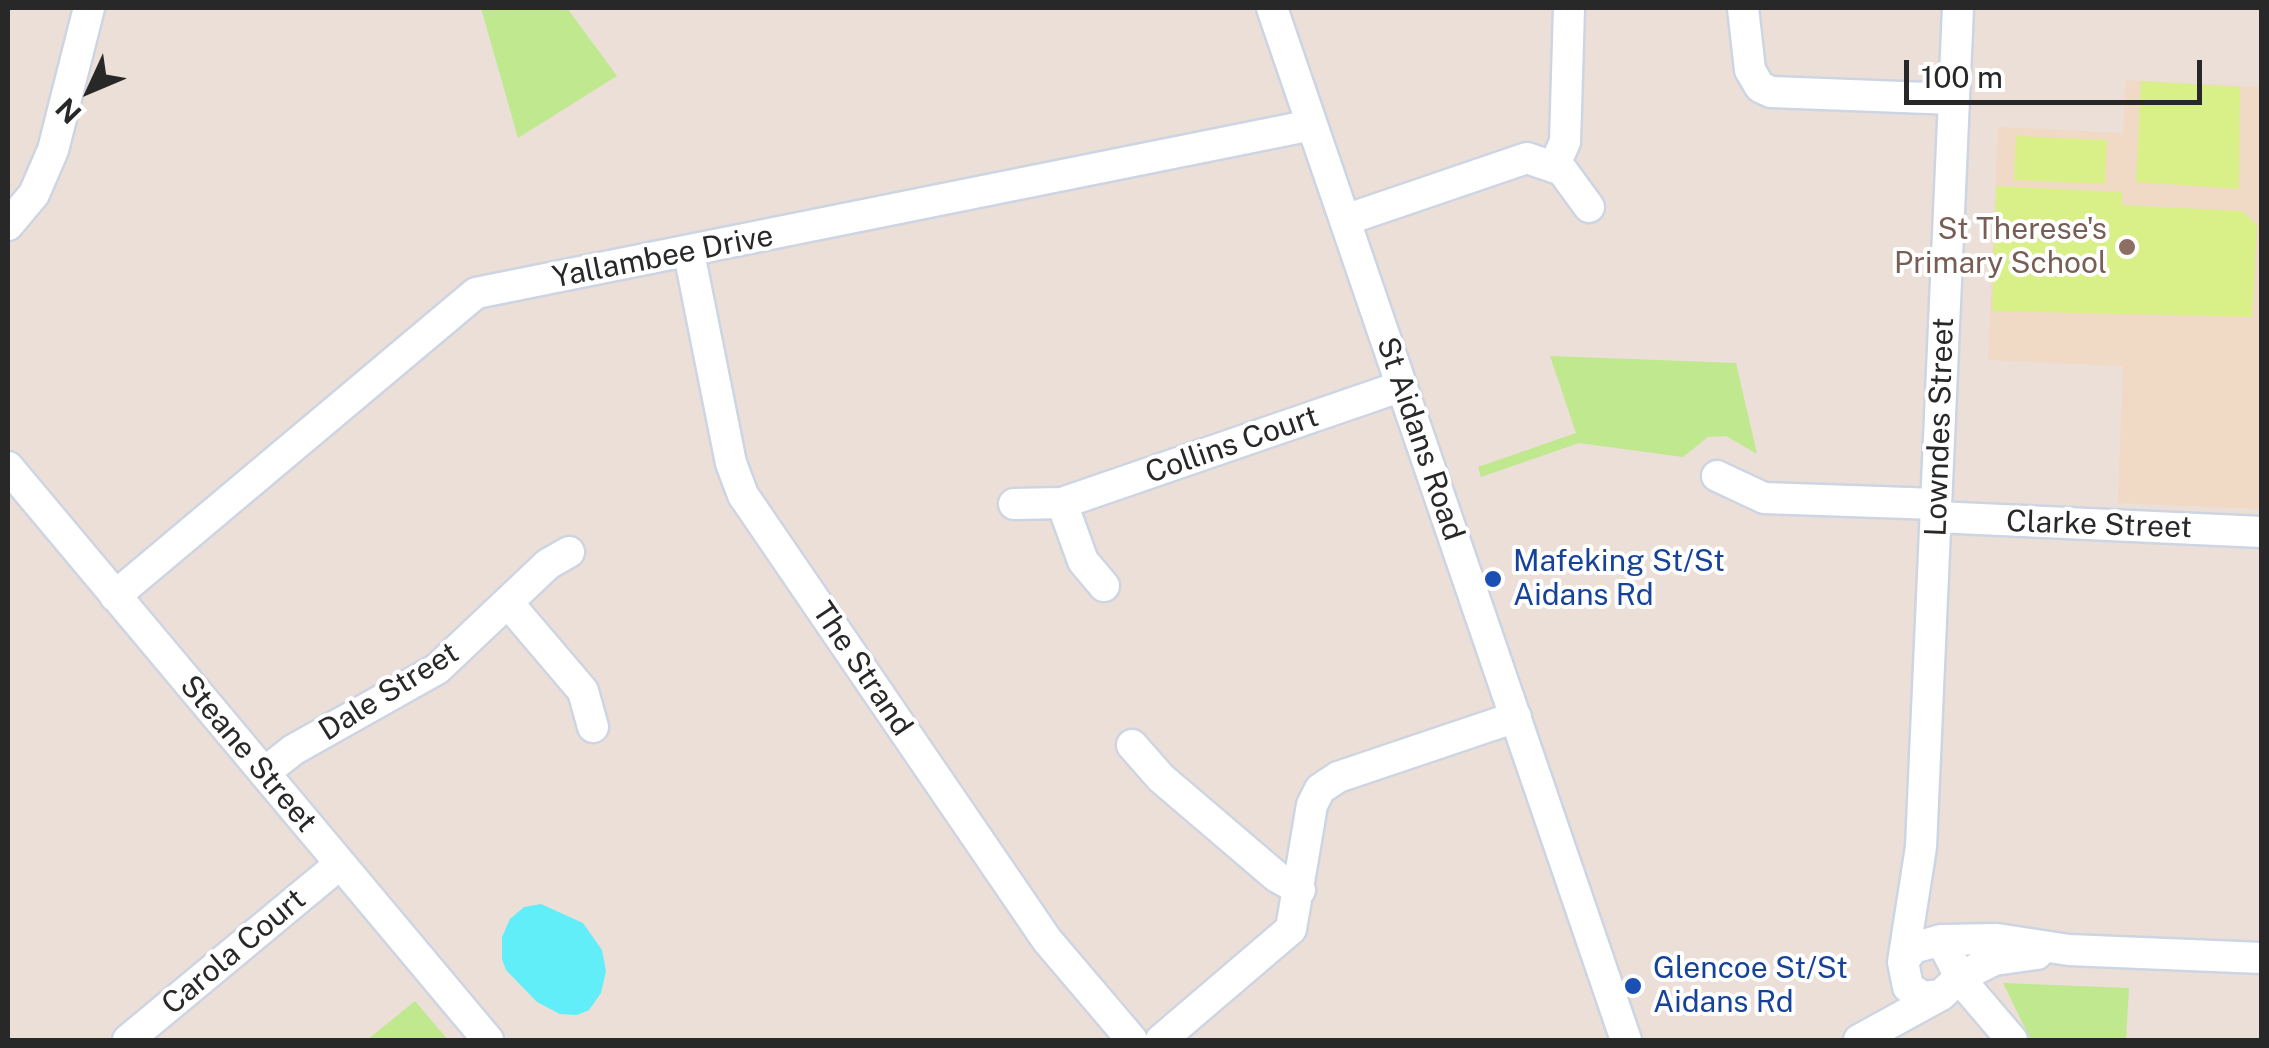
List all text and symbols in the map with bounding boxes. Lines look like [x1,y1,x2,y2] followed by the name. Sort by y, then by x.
[40,40,140,140] north arrow
[1909,40,2206,102] scale bar
[1921,59,2003,95] text: 100 m
[49,92,88,131] text: N
[1894,212,2107,282] place label: St Therese's Primary School
[550,218,776,296] street label: Yallambee Drive
[2116,236,2138,258] marker: St Therese's Primary School
[1918,317,1962,537] street label: Lowndes Street
[1368,333,1472,545] street label: St Aidans Road
[1141,399,1323,491] street label: Collins Court
[2005,504,2193,546] street label: Clarke Street
[1513,544,1725,614] place label: Mafeking St/St Aidans Rd
[1482,568,1504,590] marker: Mafeking St/St Aidans Rd
[804,595,920,743] street label: The Strand
[313,635,465,749] street label: Dale Street
[172,668,324,840] street label: Steane Street
[155,882,313,1022] street label: Carola Court
[1653,951,1848,1022] place label: Glencoe St/St Aidans Rd
[1622,975,1644,997] marker: Glencoe St/St Aidans Rd

